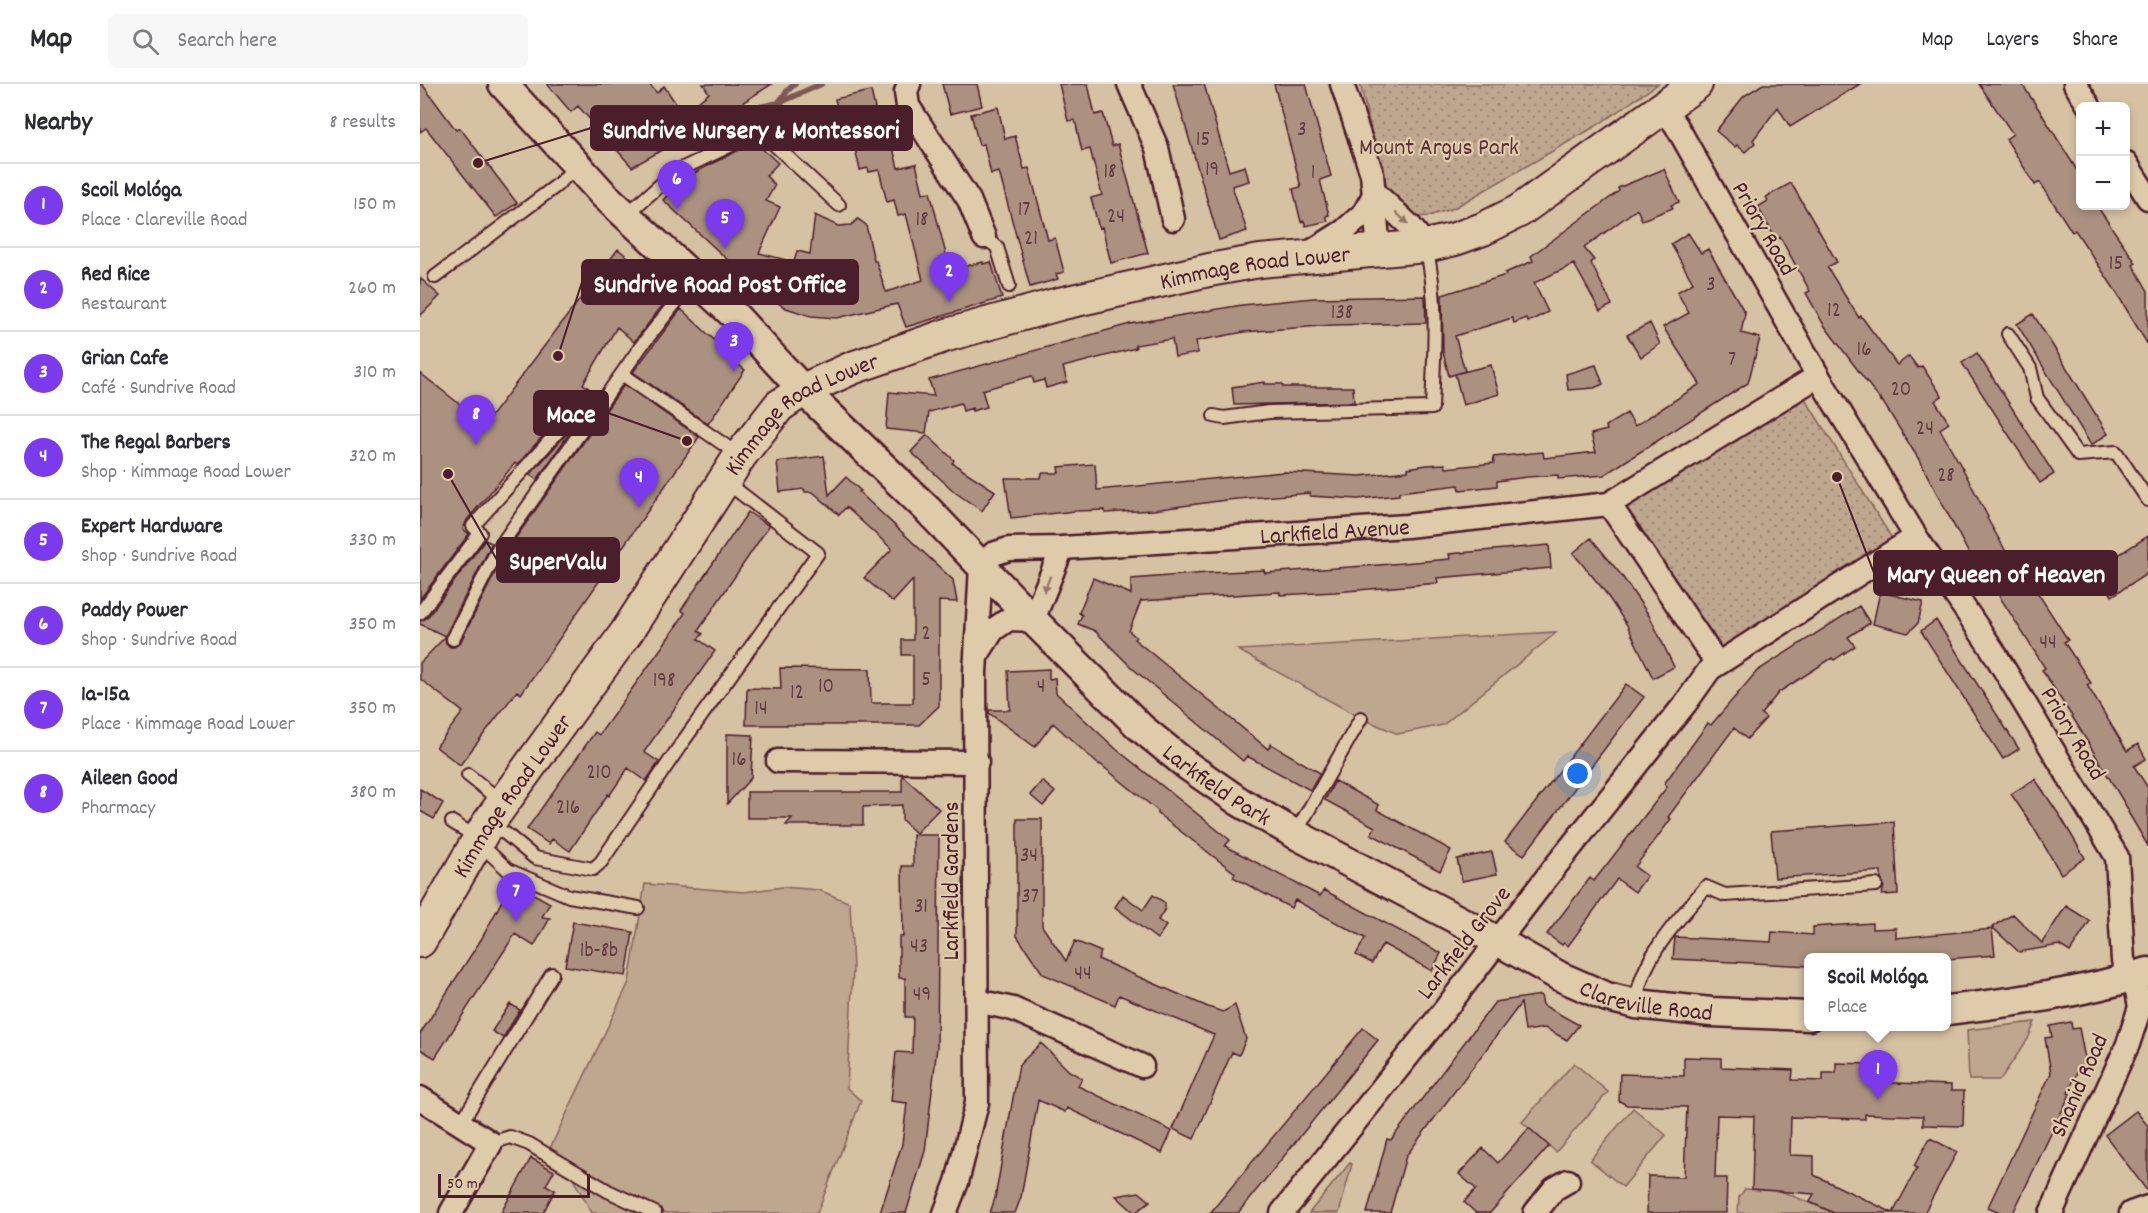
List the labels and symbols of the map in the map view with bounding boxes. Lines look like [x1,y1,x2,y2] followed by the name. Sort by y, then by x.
[591,106,912,150] callout: Sundrive Nursery & Montessori
[603,114,900,151] text: Sundrive Nursery & Montessori
[1297,116,1307,146] house number: 3
[1196,126,1210,156] house number: 15
[1359,132,1519,166] park label: Mount Argus Park
[1205,156,1219,186] house number: 19
[1103,158,1117,188] house number: 18
[1311,159,1315,189] house number: 1
[658,160,696,210] pin: 6
[1722,176,1803,283] street label: Priory Road
[1018,196,1030,226] house number: 17
[706,200,744,249] pin: 5
[1107,203,1125,233] house number: 24
[915,206,929,236] house number: 18
[1394,211,1408,225] one-way arrow
[1024,225,1038,255] house number: 21
[1157,239,1352,301] street label: Kimmage Road Lower
[2109,250,2123,280] house number: 15
[930,252,968,302] pin: 2
[582,260,858,304] callout: Sundrive Road Post Office
[594,268,846,305] text: Sundrive Road Post Office
[1706,271,1716,301] house number: 3
[1827,297,1841,327] house number: 12
[1331,299,1353,329] house number: 138
[714,322,754,372] pin: 3
[1857,336,1871,366] house number: 16
[718,346,884,483] street label: Kimmage Road Lower
[1728,346,1736,376] house number: 7
[1891,376,1911,406] house number: 20
[534,391,608,435] callout: Mace
[456,396,496,445] pin: 8
[546,398,596,435] text: Mace
[1916,415,1934,445] house number: 24
[620,458,658,508] pin: 4
[1937,462,1955,492] house number: 28
[1259,512,1411,555] street label: Larkfield Avenue
[497,538,619,582] callout: SuperValu
[509,545,607,582] text: SuperValu
[1874,551,2117,595] callout: Mary Queen of Heaven
[1887,558,2105,595] text: Mary Queen of Heaven
[1042,575,1051,593] one-way arrow
[921,620,931,650] house number: 2
[2039,629,2057,659] house number: 44
[921,666,931,696] house number: 5
[653,667,675,697] house number: 198
[818,673,834,703] house number: 10
[1037,673,1045,703] house number: 4
[790,679,804,709] house number: 12
[2030,681,2113,788] street label: Priory Road
[754,695,768,725] house number: 14
[446,708,582,885] street label: Kimmage Road Lower
[1154,738,1276,836] street label: Larkfield Park
[732,746,746,776] house number: 16
[586,759,612,789] house number: 210
[1563,759,1592,788] your location
[556,794,580,824] house number: 216
[936,801,970,961] street label: Larkfield Gardens
[1020,842,1038,872] house number: 34
[496,872,536,922] pin: 7
[1410,880,1521,1008] street label: Larkfield Grove
[1021,883,1039,913] house number: 37
[914,893,928,923] house number: 31
[910,933,928,963] house number: 43
[580,937,618,967] house number: 1b-8b
[1074,960,1092,990] house number: 44
[1573,973,1714,1032] street label: Clareville Road
[913,981,931,1011] house number: 49
[2043,1029,2119,1143] street label: Shanid Road
[1858,1050,1898,1100] pin: 1
[438,1171,590,1198] scale bar

